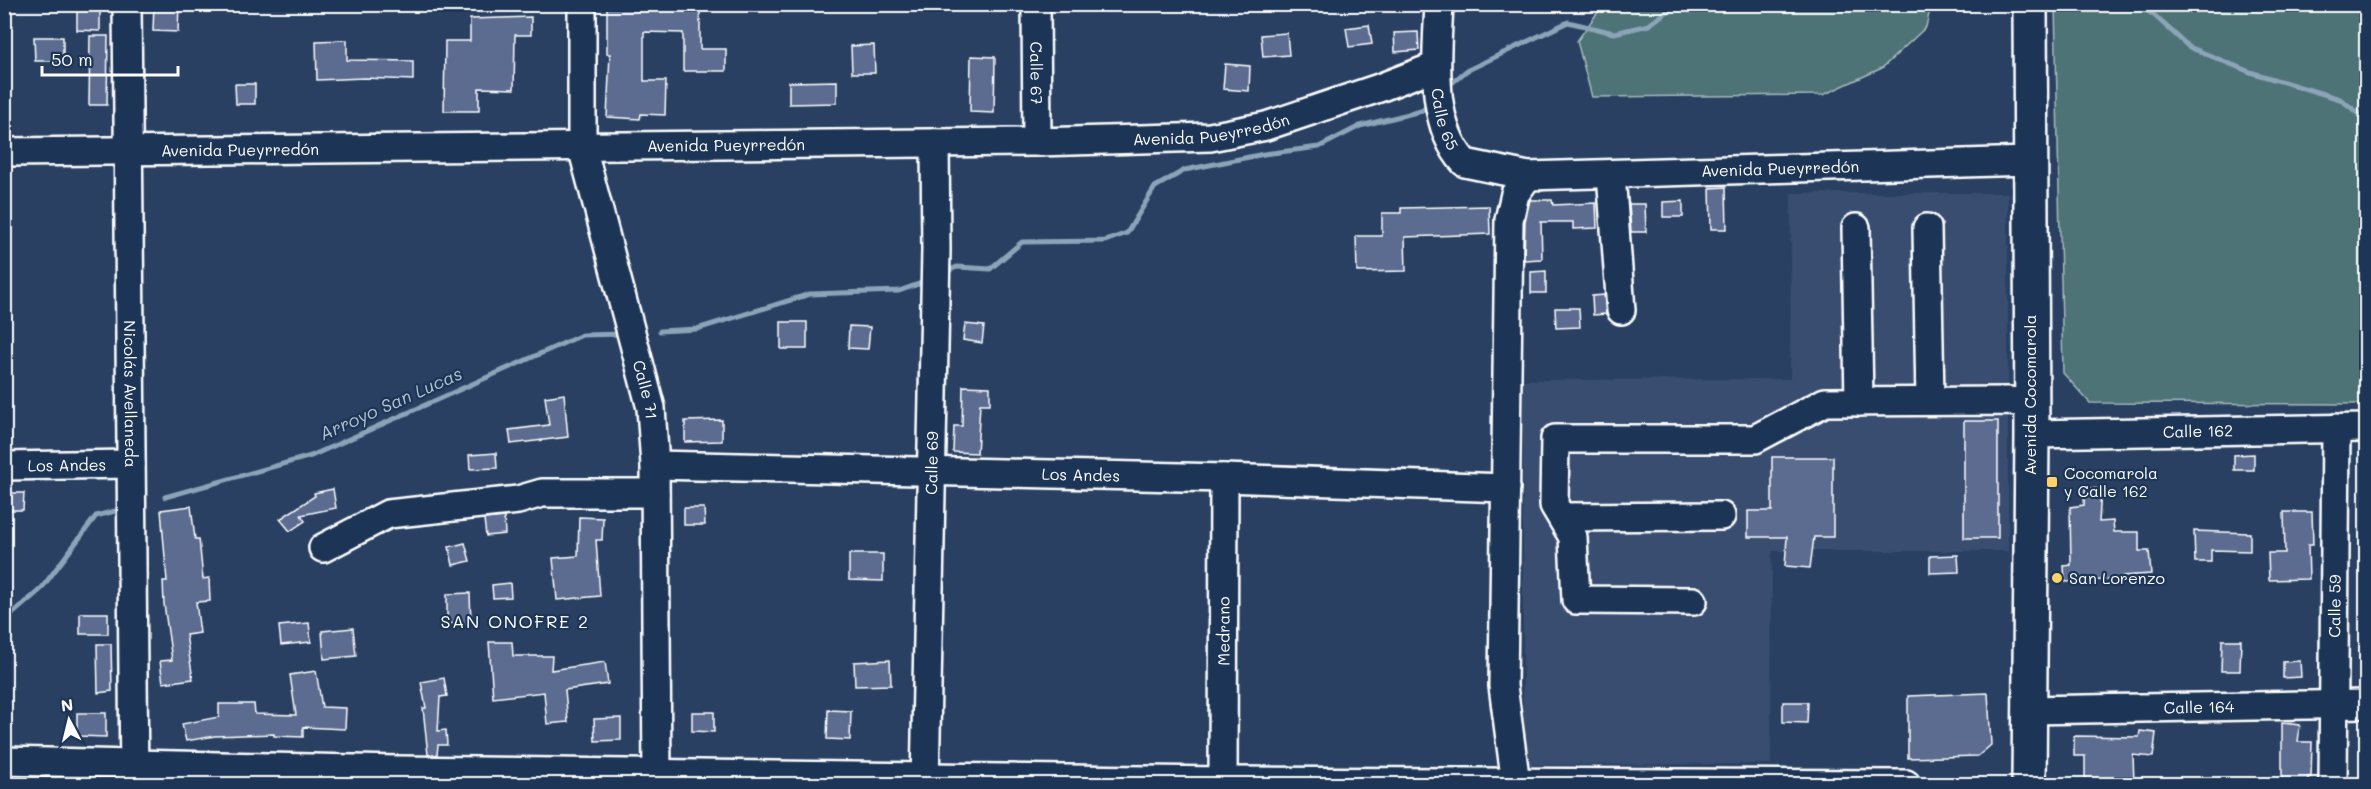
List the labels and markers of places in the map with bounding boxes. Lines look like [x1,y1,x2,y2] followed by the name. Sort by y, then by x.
[2064,462,2158,501] place label: Cocomarola y Calle 162
[2045,475,2059,489] marker: Cocomarola y Calle 162
[2069,567,2165,588] place label: San Lorenzo
[2050,571,2064,585] marker: San Lorenzo

